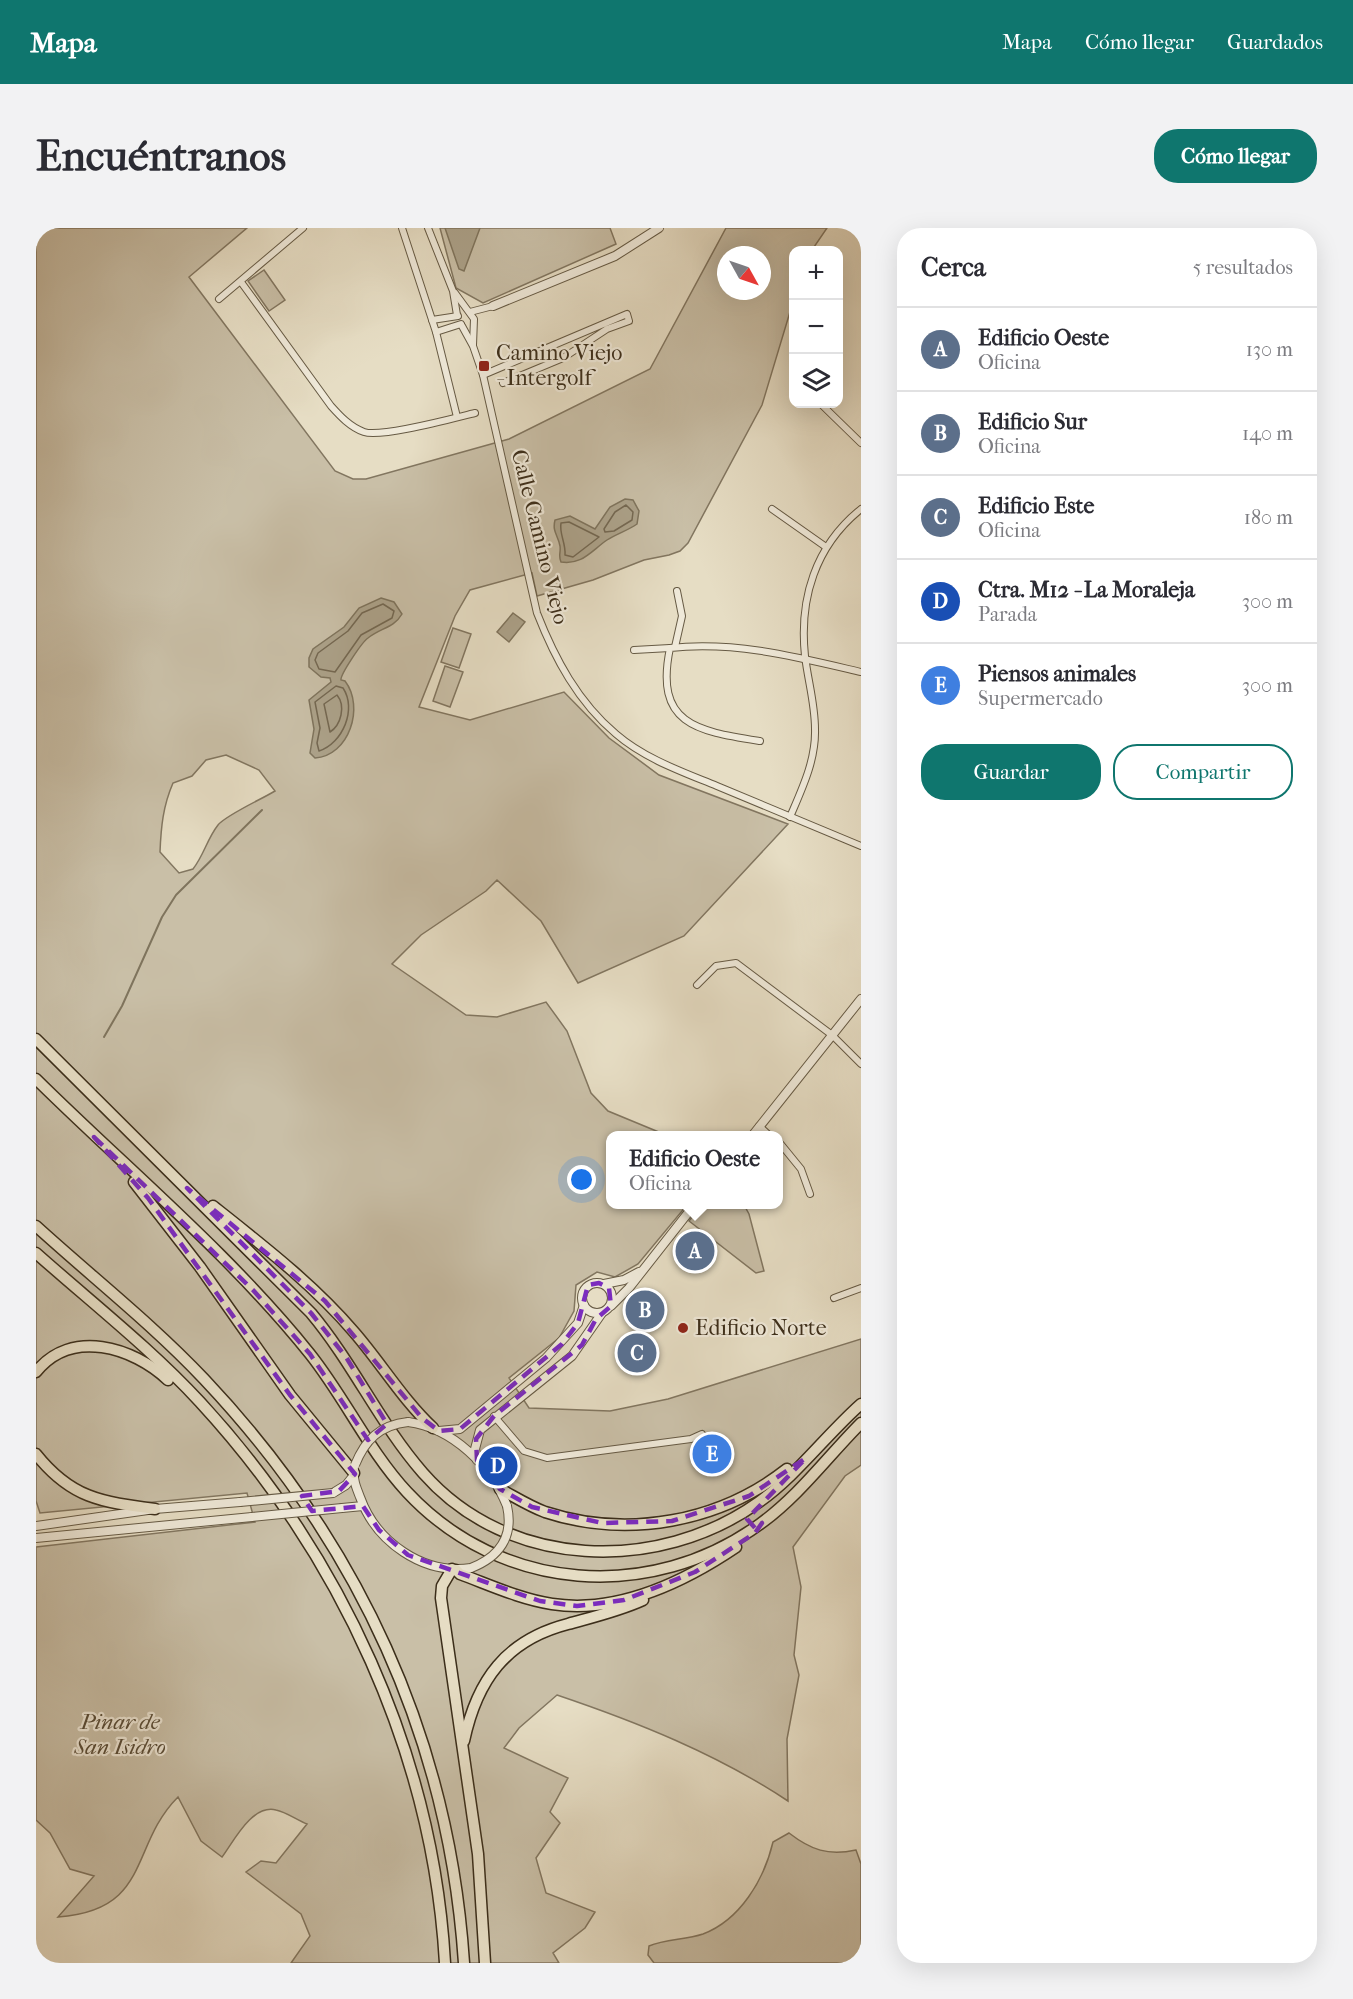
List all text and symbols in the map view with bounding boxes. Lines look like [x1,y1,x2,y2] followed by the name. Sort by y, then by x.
[30,26,97,59] text: Mapa
[1002,30,1052,54] text: Mapa
[1085,30,1194,54] text: Cómo llegar
[1227,30,1323,54] text: Guardados
[1154,129,1317,183] button: Cómo llegar
[36,132,286,181] text: Encuéntranos
[717,246,771,300] north arrow
[789,246,843,408] map controls
[789,246,843,300] button: +
[921,252,986,283] text: Cerca
[1193,256,1293,279] text: 5 resultados
[789,300,843,354] button: −
[978,325,1109,351] text: Edificio Oeste
[934,338,947,361] text: A
[1246,338,1293,361] text: 130 m
[496,340,623,391] place label: Camino Viejo - Intergolf
[978,351,1041,374] text: Oficina
[789,354,843,408] button: layers
[477,359,491,373] marker: Camino Viejo - Intergolf
[978,409,1087,435] text: Edificio Sur
[934,422,947,445] text: B
[1242,422,1293,445] text: 140 m
[978,435,1041,458] text: Oficina
[506,447,574,627] street label: Calle Camino Viejo
[978,493,1094,519] text: Edificio Este
[934,506,947,529] text: C
[1244,506,1293,529] text: 180 m
[978,519,1041,542] text: Oficina
[978,577,1195,603] text: Ctra. M12 - La Moraleja
[933,590,948,613] text: D
[1242,590,1293,613] text: 300 m
[978,603,1037,626] text: Parada
[978,661,1136,687] text: Piensos animales
[934,674,947,697] text: E
[1242,674,1293,697] text: 300 m
[978,687,1103,710] text: Supermercado
[921,744,1101,800] button: Guardar
[1113,744,1293,800] button: Compartir
[606,1131,783,1209] popup
[629,1146,760,1172] text: Edificio Oeste
[567,1165,596,1194] your location
[629,1172,691,1195] text: Oficina
[676,1228,714,1274] pin: A
[626,1288,664,1332] pin: B
[695,1315,827,1341] place label: Edificio Norte
[676,1321,690,1335] marker: Edificio Norte
[618,1330,656,1376] pin: C
[692,1432,732,1476] pin: E
[478,1444,518,1488] pin: D
[73,1709,166,1760] park label: Pinar de San Isidro

